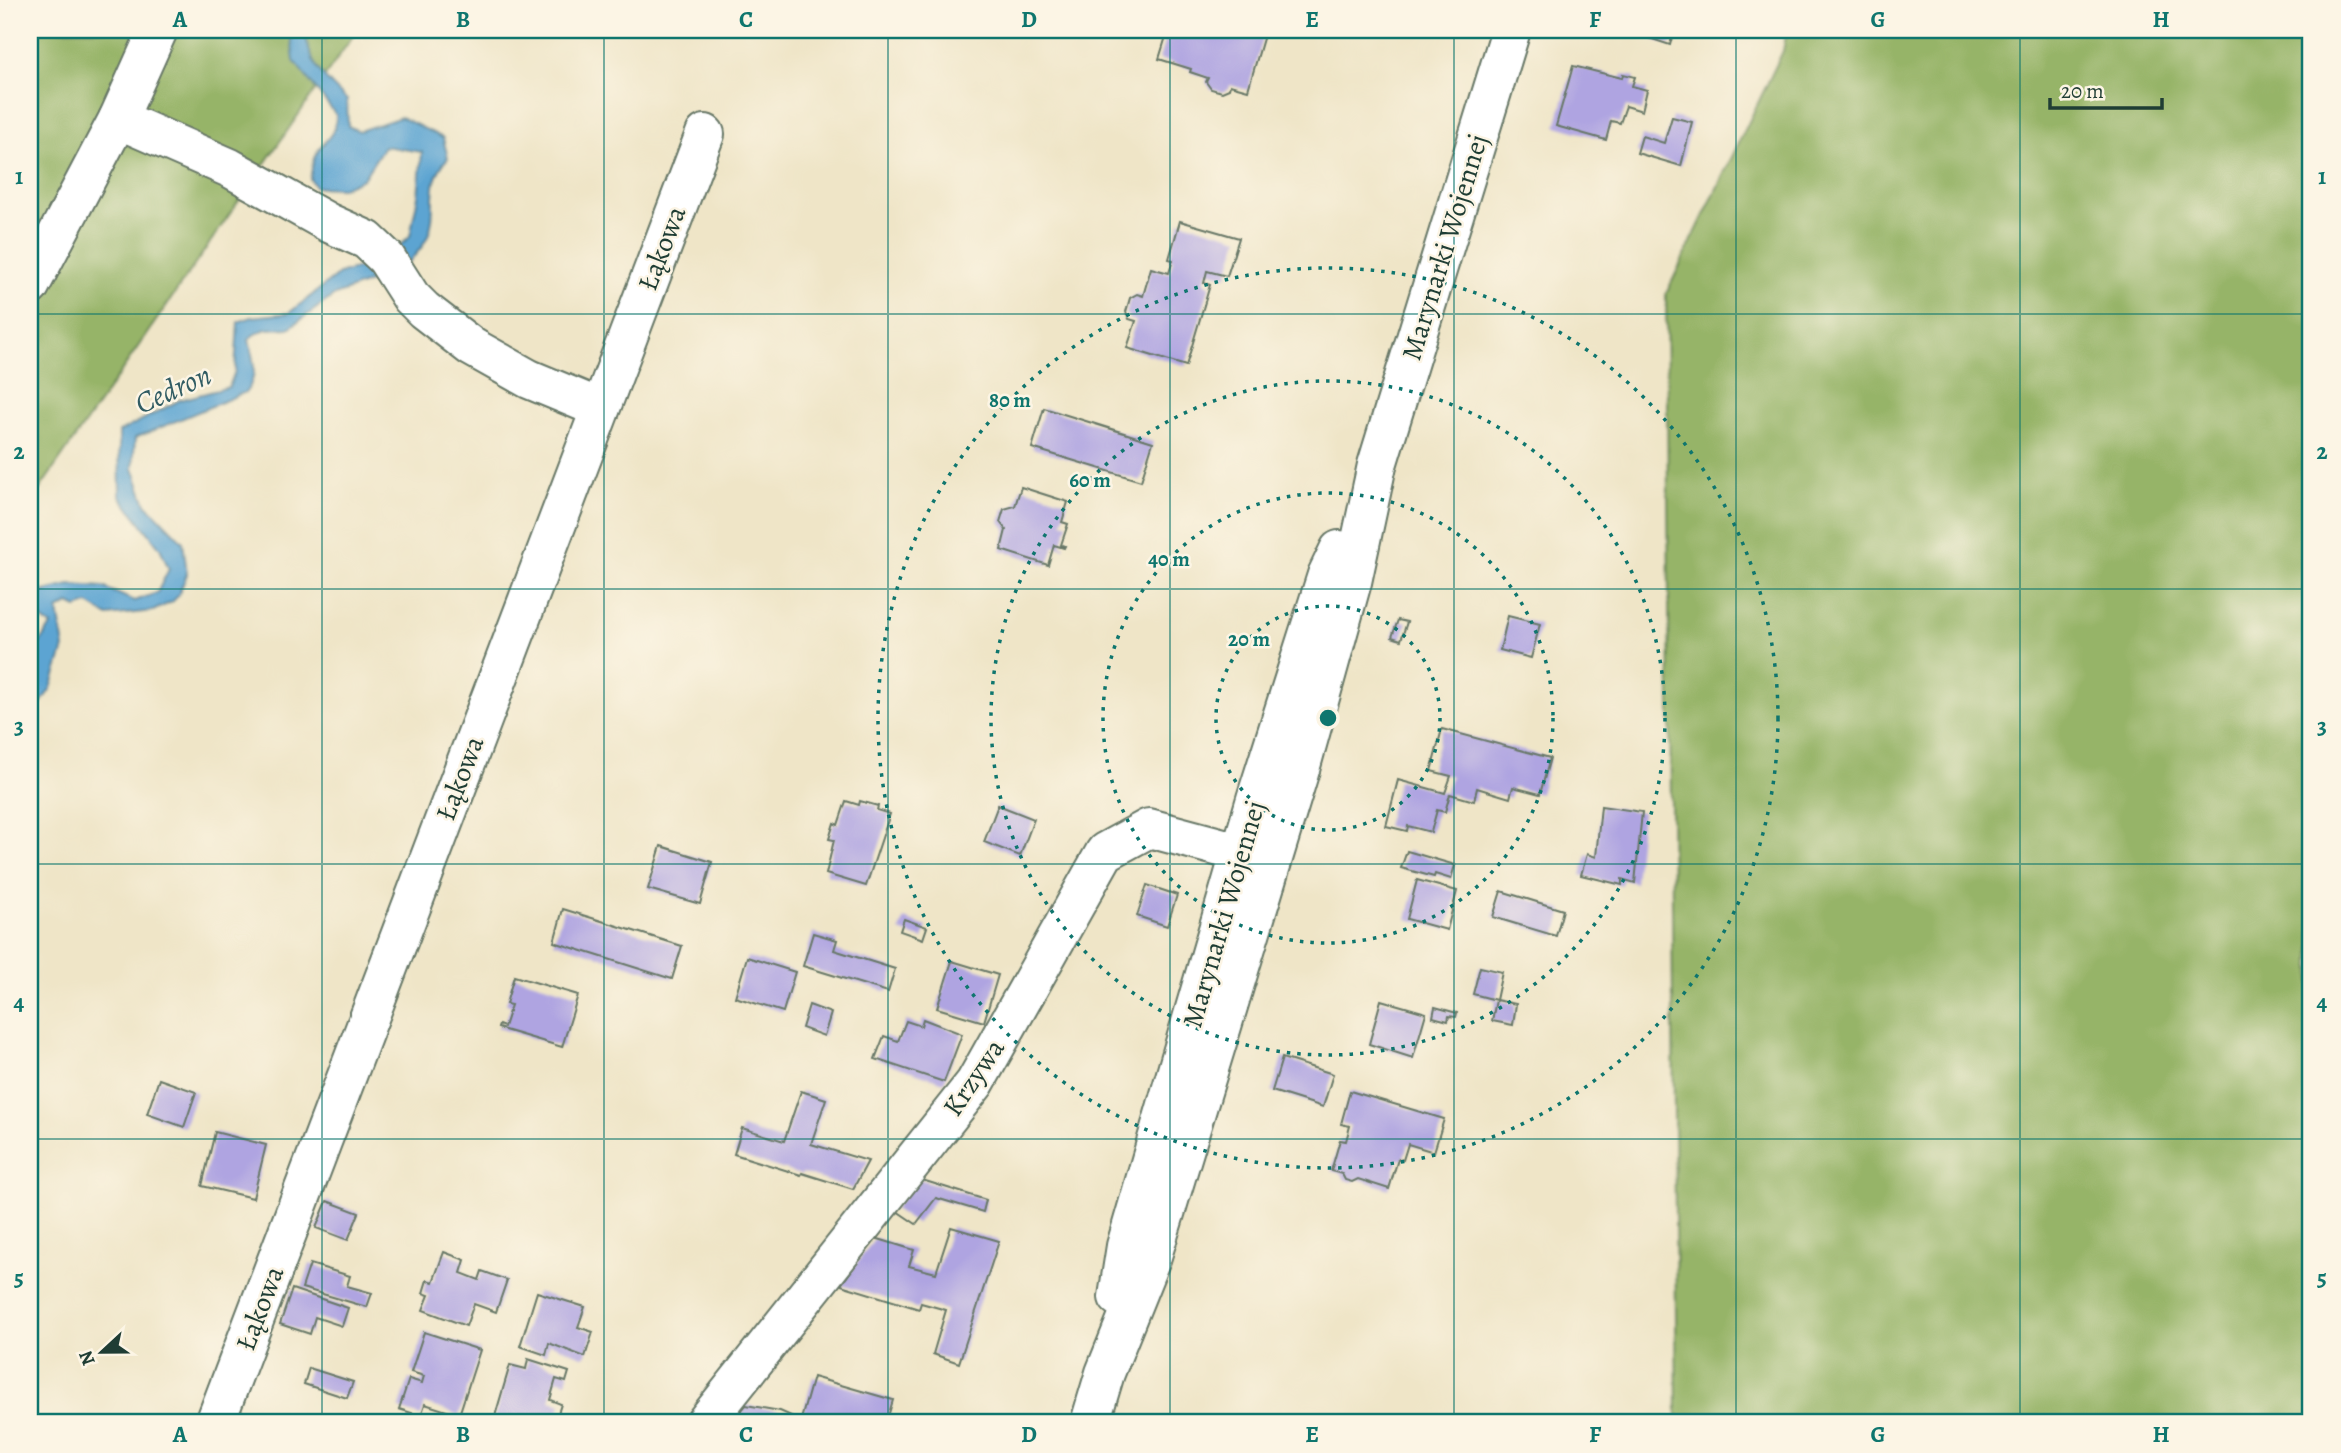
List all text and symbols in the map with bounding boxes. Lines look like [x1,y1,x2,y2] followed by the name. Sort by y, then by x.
[172,4,188,35] text: A
[456,4,470,35] text: B
[739,4,753,35] text: C
[1021,4,1037,35] text: D
[1305,4,1319,35] text: E
[1589,4,1602,35] text: F
[1870,4,1886,35] text: G
[2152,4,2170,35] text: H
[2050,66,2162,110] scale bar
[2061,77,2104,105] text: 20 m
[1393,130,1497,365] street label: Marynarki Wojennej
[15,161,23,192] text: 1
[2318,161,2326,192] text: 1
[628,201,695,296] street label: Łąkowa
[129,355,217,423] water label: Cedron
[989,386,1031,414] text: 80 m
[13,436,25,467] text: 2
[2316,436,2328,467] text: 2
[1069,466,1111,494] text: 60 m
[1148,545,1190,573] text: 40 m
[1228,625,1270,653] text: 20 m
[1316,706,1340,730] centre of rings
[14,711,24,742] text: 3
[2317,711,2327,742] text: 3
[426,731,493,826] street label: Łąkowa
[1173,796,1275,1032] street label: Marynarki Wojennej
[14,987,25,1018] text: 4
[2317,987,2328,1018] text: 4
[934,1031,1014,1124] street label: Krzywa
[226,1261,293,1356] street label: Łąkowa
[14,1262,24,1293] text: 5
[2317,1262,2327,1293] text: 5
[66,1316,136,1386] north arrow
[72,1347,102,1369] text: N
[172,1419,188,1450] text: A
[456,1419,470,1450] text: B
[739,1419,753,1450] text: C
[1021,1419,1037,1450] text: D
[1305,1419,1319,1450] text: E
[1589,1419,1602,1450] text: F
[1870,1419,1886,1450] text: G
[2152,1419,2170,1450] text: H

